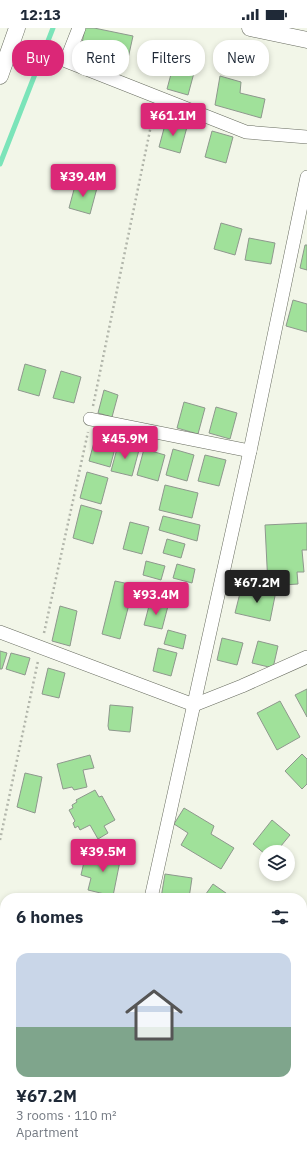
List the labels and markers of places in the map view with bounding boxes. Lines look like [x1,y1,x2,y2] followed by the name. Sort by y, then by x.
[140,103,206,137] pin: ¥61.1M
[50,164,116,198] pin: ¥39.4M
[92,426,158,460] pin: ¥45.9M
[224,570,290,604] pin: ¥67.2M
[123,582,189,616] pin: ¥93.4M
[70,839,136,873] pin: ¥39.5M

